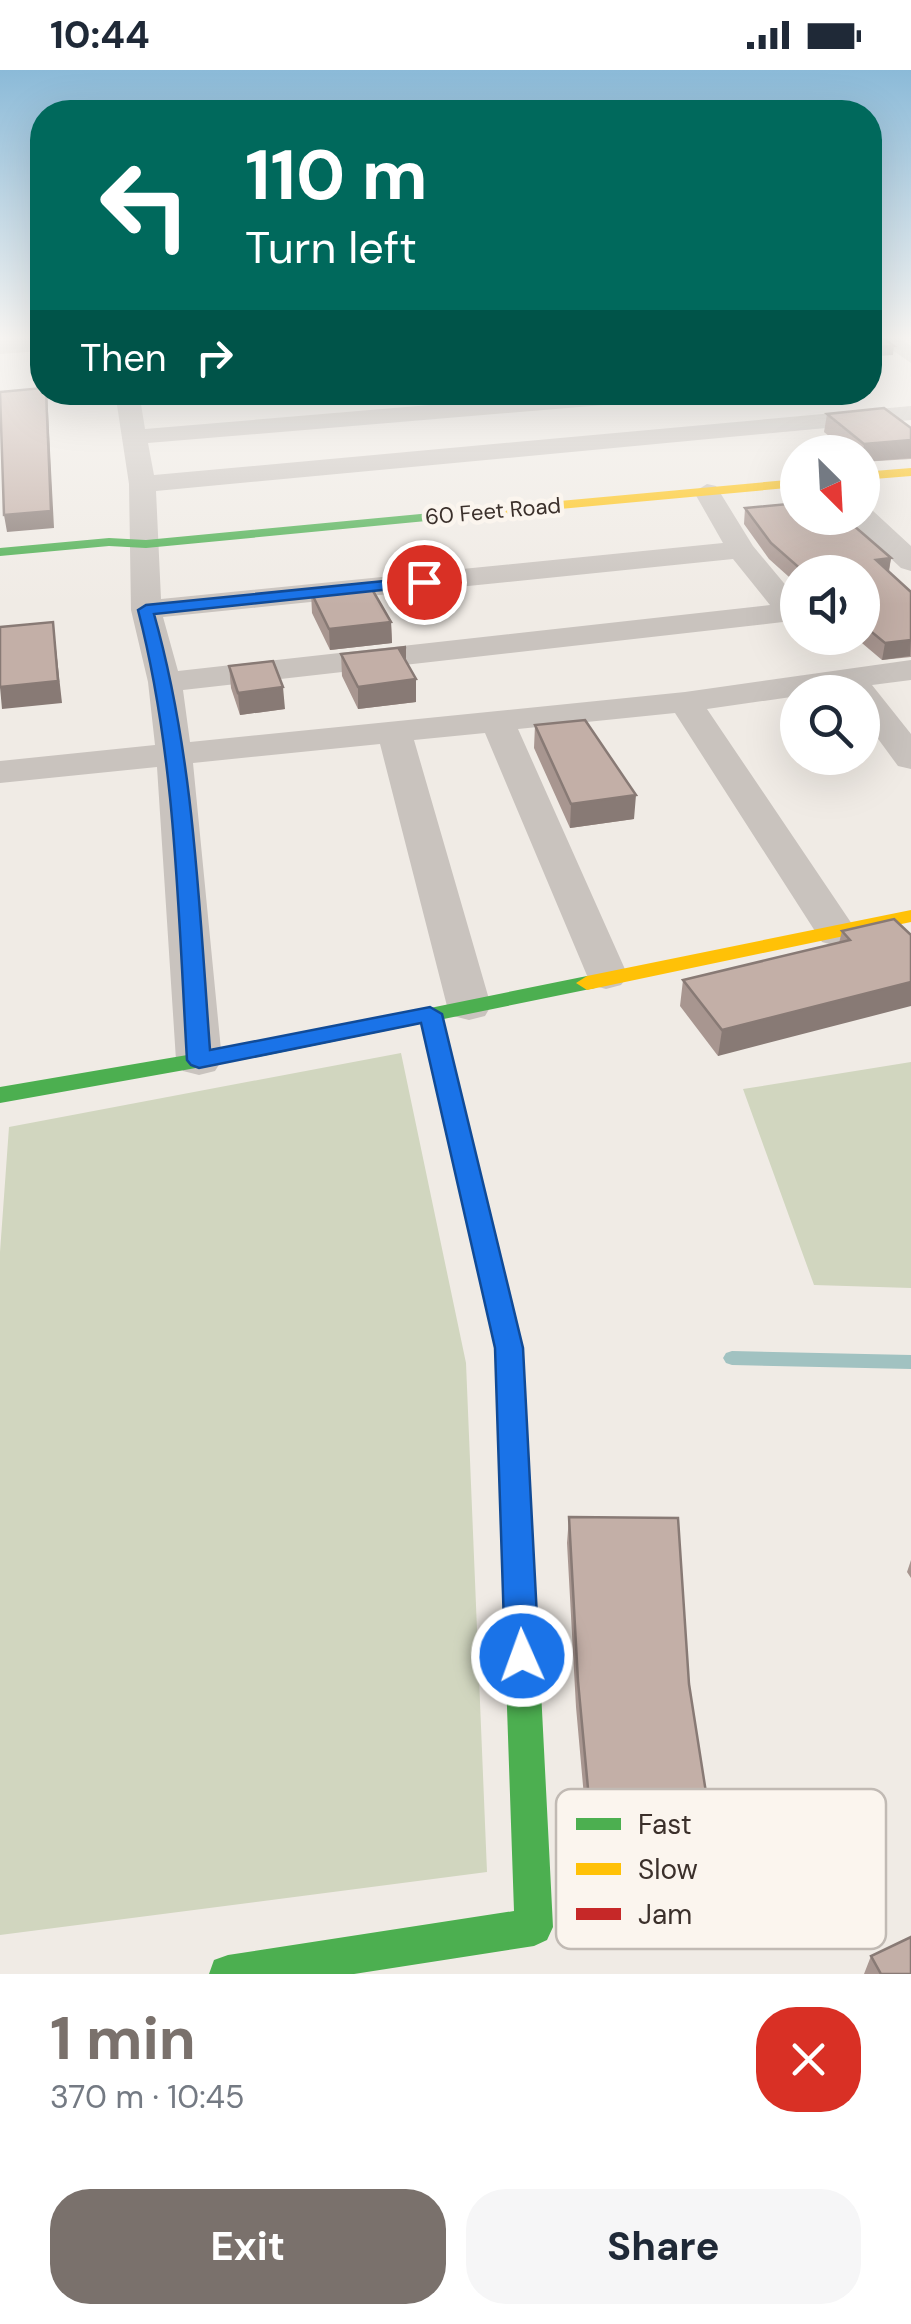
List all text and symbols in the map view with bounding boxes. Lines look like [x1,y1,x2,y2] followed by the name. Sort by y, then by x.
[50,10,150,60] text: 10:44
[245,130,428,221] text: 110 m
[80,140,210,270] icon: left
[245,218,417,277] text: Turn left
[187,330,242,385] icon: right
[80,333,167,383] text: Then
[780,435,880,535] north arrow
[780,435,880,775] map controls
[424,491,562,531] street label: 60 Feet Road
[382,540,467,625] pin
[397,555,452,610] icon: arrive
[780,555,880,655] button: sound
[780,675,880,775] button: search
[470,1604,574,1708] position arrow
[556,1789,886,1949] legend
[638,1806,692,1843] text: Fast
[638,1851,698,1888] text: Slow
[638,1896,692,1933] text: Jam
[50,1999,196,2078] text: 1 min
[756,2007,861,2112] button: close
[50,2076,245,2118] text: 370 m · 10:45
[50,2189,446,2304] button: Exit
[466,2189,861,2304] button: Share

